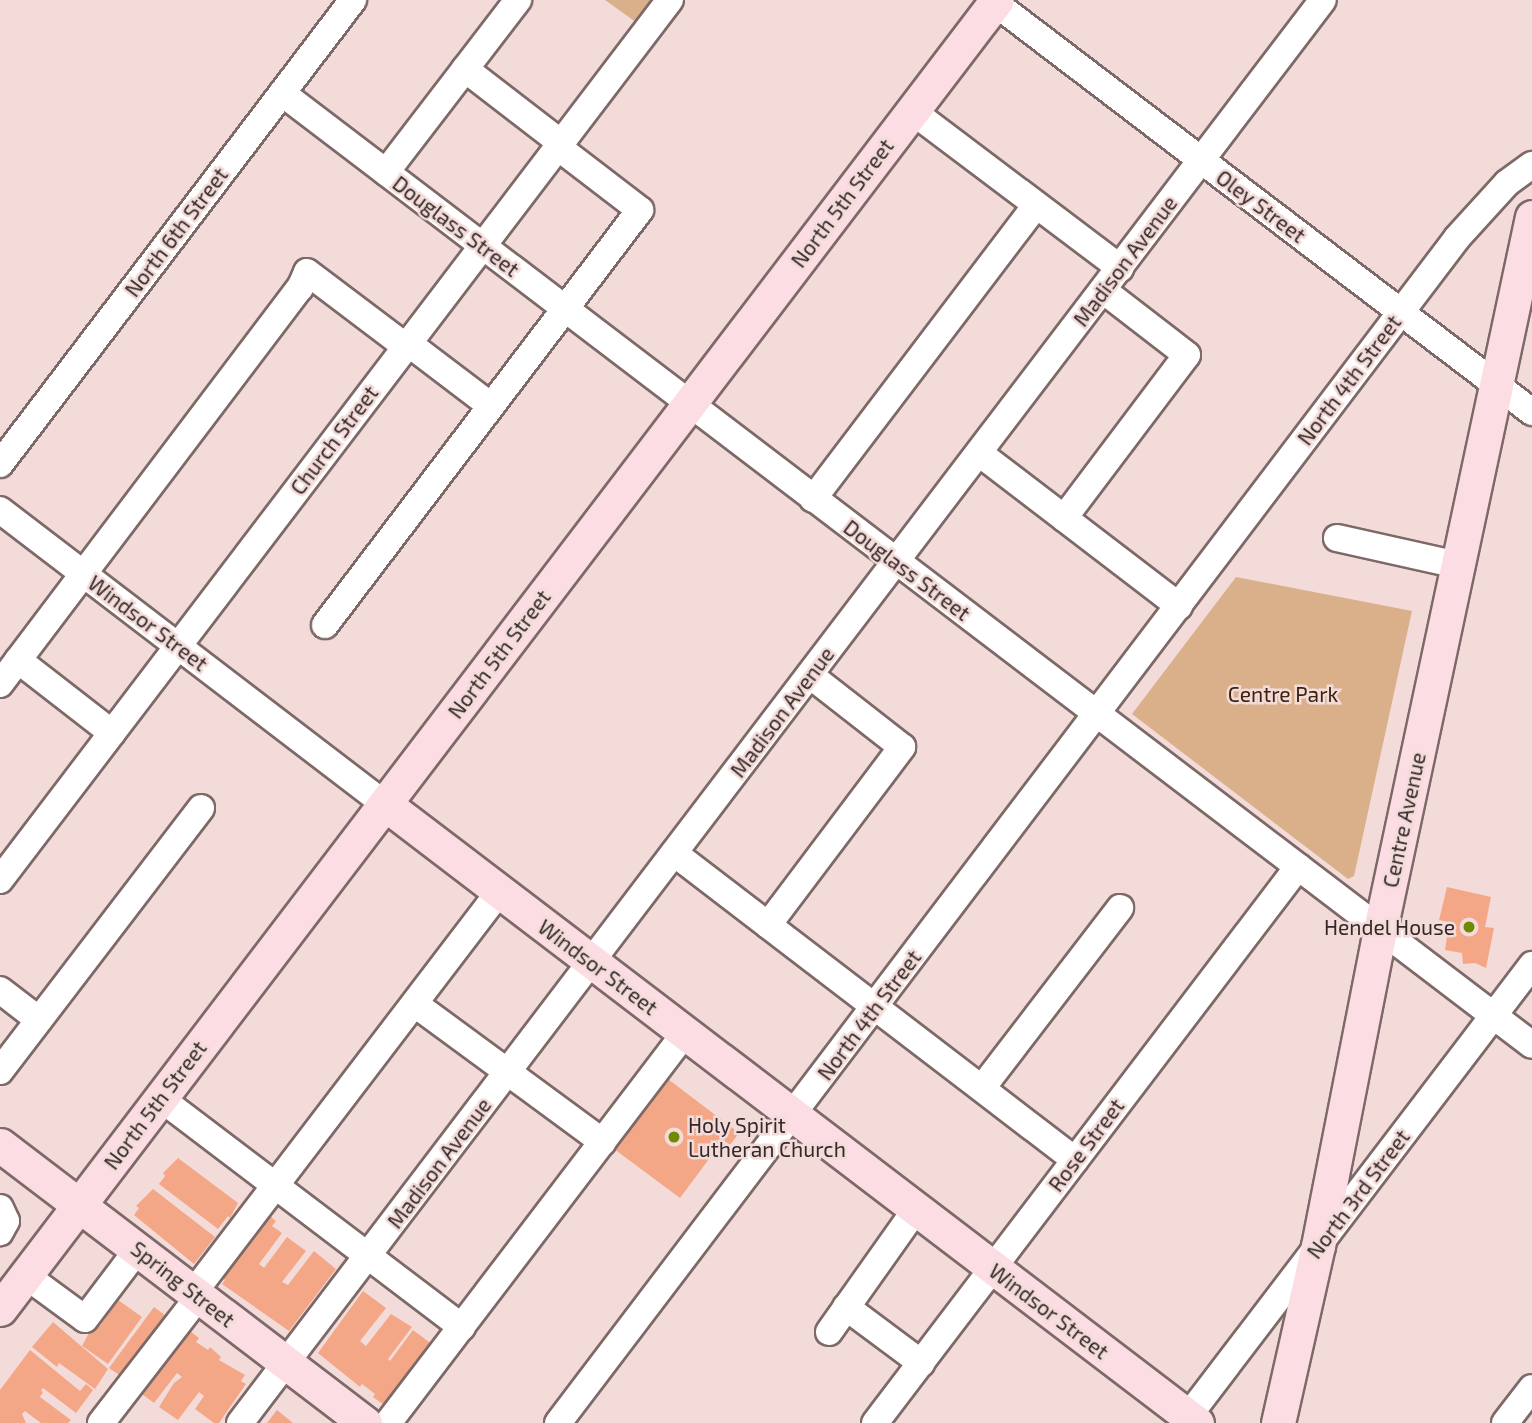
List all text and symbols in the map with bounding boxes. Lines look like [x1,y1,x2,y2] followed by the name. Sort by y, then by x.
[785,134,899,272] street label: North 5th Street
[119,162,233,302] street label: North 6th Street
[1211,164,1311,248] street label: Oley Street
[388,170,524,282] street label: Douglass Street
[1068,191,1182,331] street label: Madison Avenue
[1292,310,1406,450] street label: North 4th Street
[285,381,383,499] street label: Church Street
[839,514,975,626] street label: Douglass Street
[83,570,213,676] street label: Windsor Street
[442,585,556,723] street label: North 5th Street
[725,642,839,782] street label: Madison Avenue
[1228,681,1338,707] park label: Centre Park
[1377,750,1431,890] street label: Centre Avenue
[533,914,663,1020] street label: Windsor Street
[1323,914,1455,940] place label: Hendel House
[1461,919,1477,935] marker: Hendel House
[812,945,926,1085] street label: North 4th Street
[98,1036,212,1174] street label: North 5th Street
[382,1093,496,1233] street label: Madison Avenue
[1043,1094,1129,1196] street label: Rose Street
[688,1112,846,1162] place label: Holy Spirit Lutheran Church
[1301,1125,1415,1263] street label: North 3rd Street
[666,1129,682,1145] marker: Holy Spirit Lutheran Church
[126,1236,240,1332] street label: Spring Street
[984,1258,1114,1364] street label: Windsor Street

